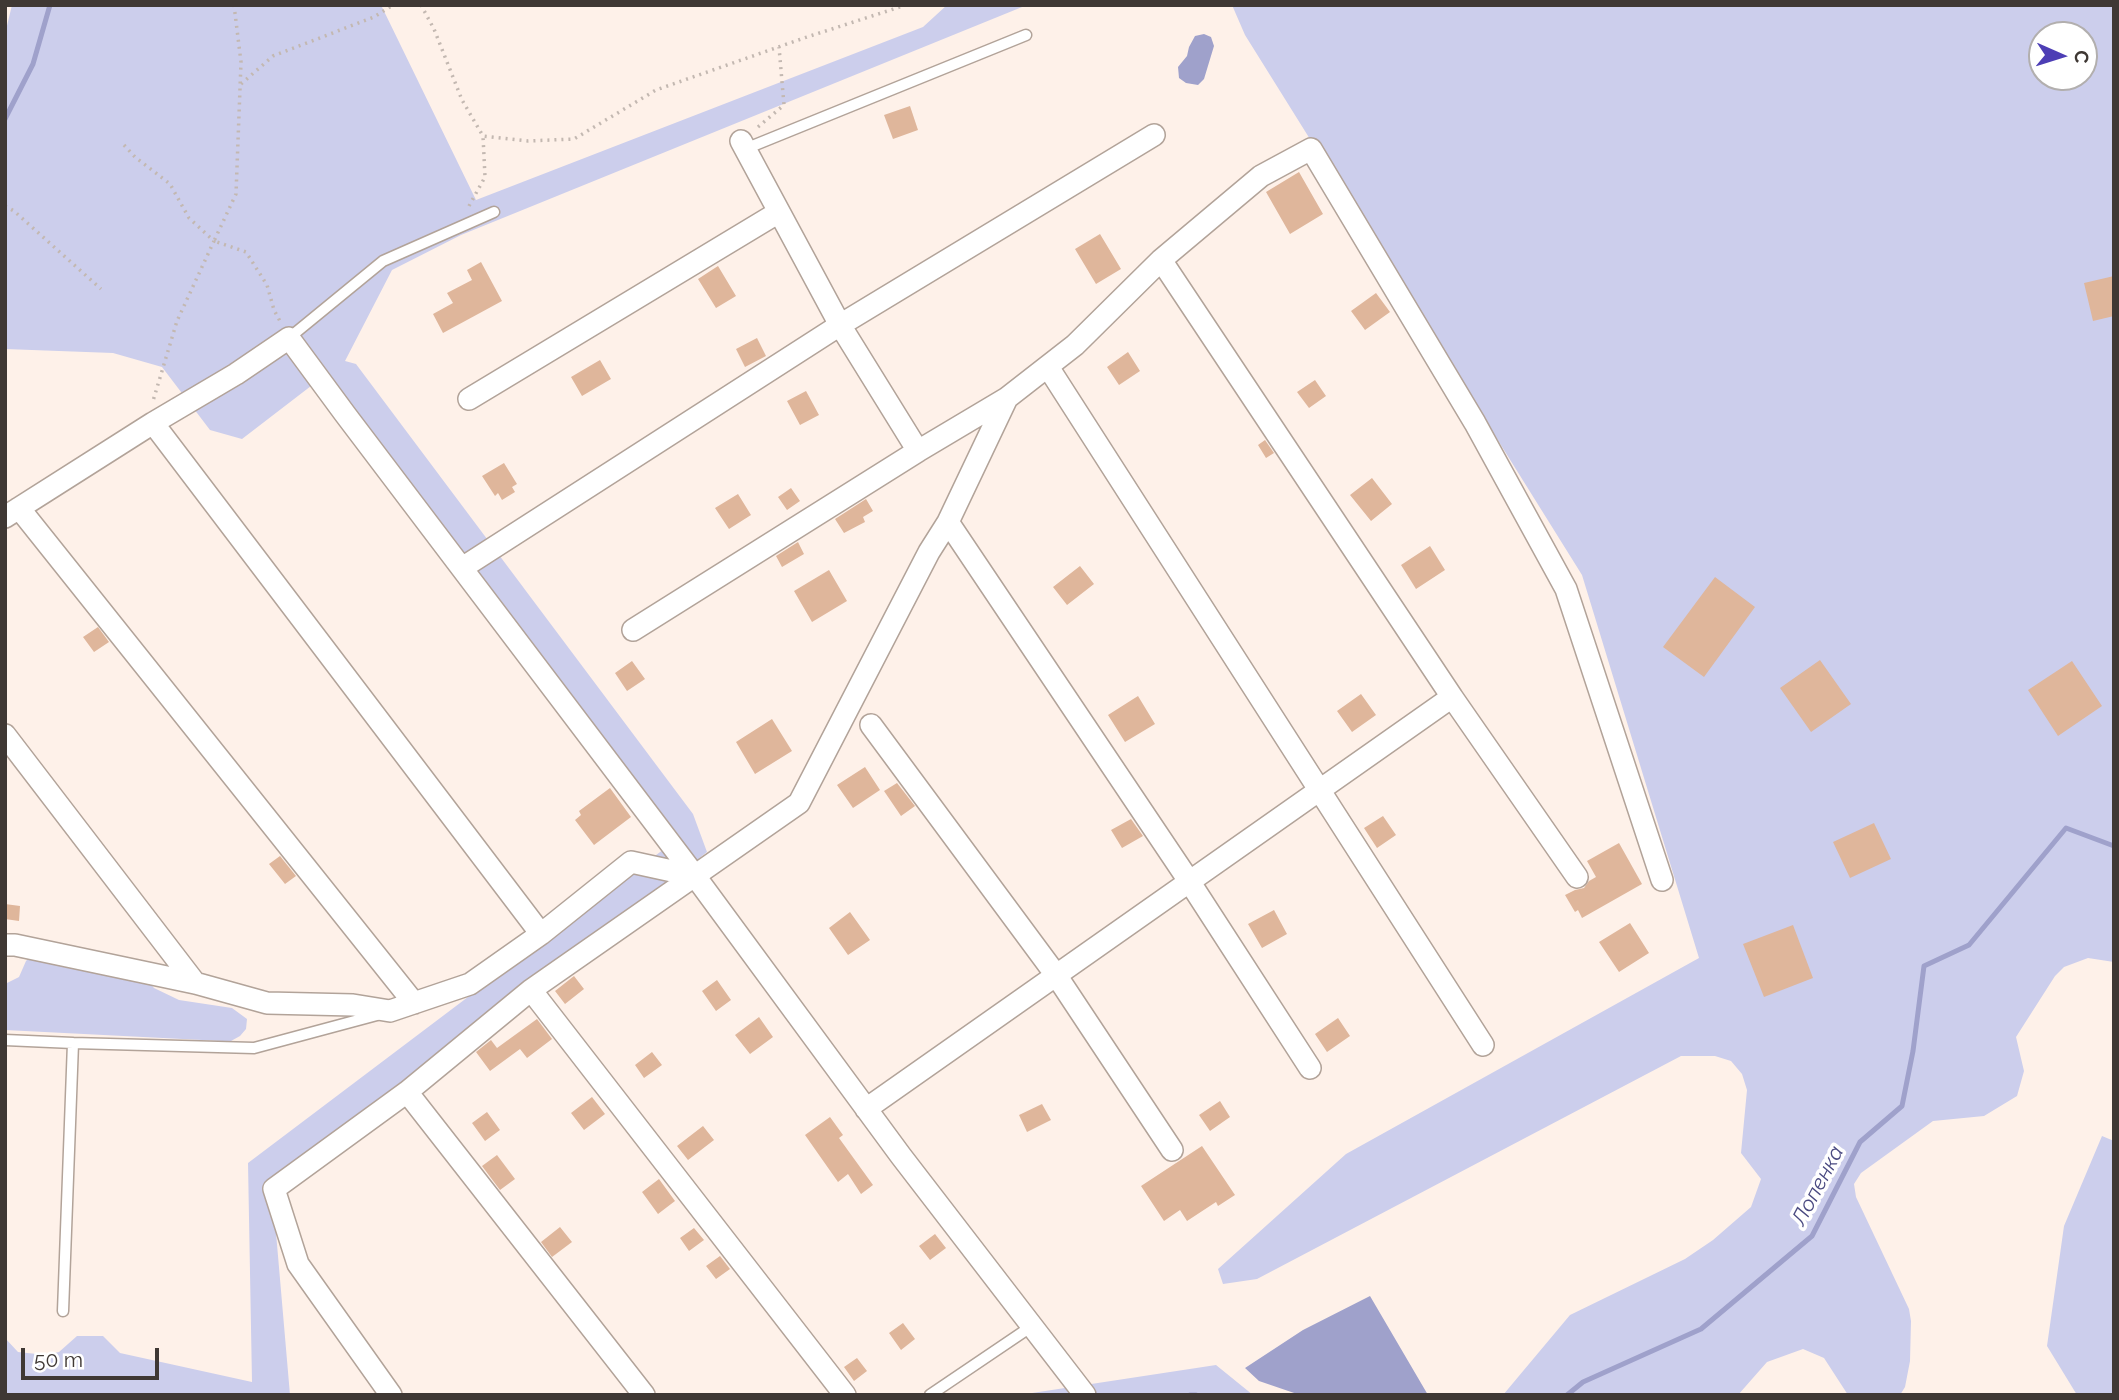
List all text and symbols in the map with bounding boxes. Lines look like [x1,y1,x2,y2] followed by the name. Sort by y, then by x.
[2028,21,2098,91] north arrow
[2071,50,2093,64] text: С
[1787,1142,1849,1230] water label: Лопенка
[24,1334,163,1378] scale bar
[34,1347,83,1372] text: 50 m

